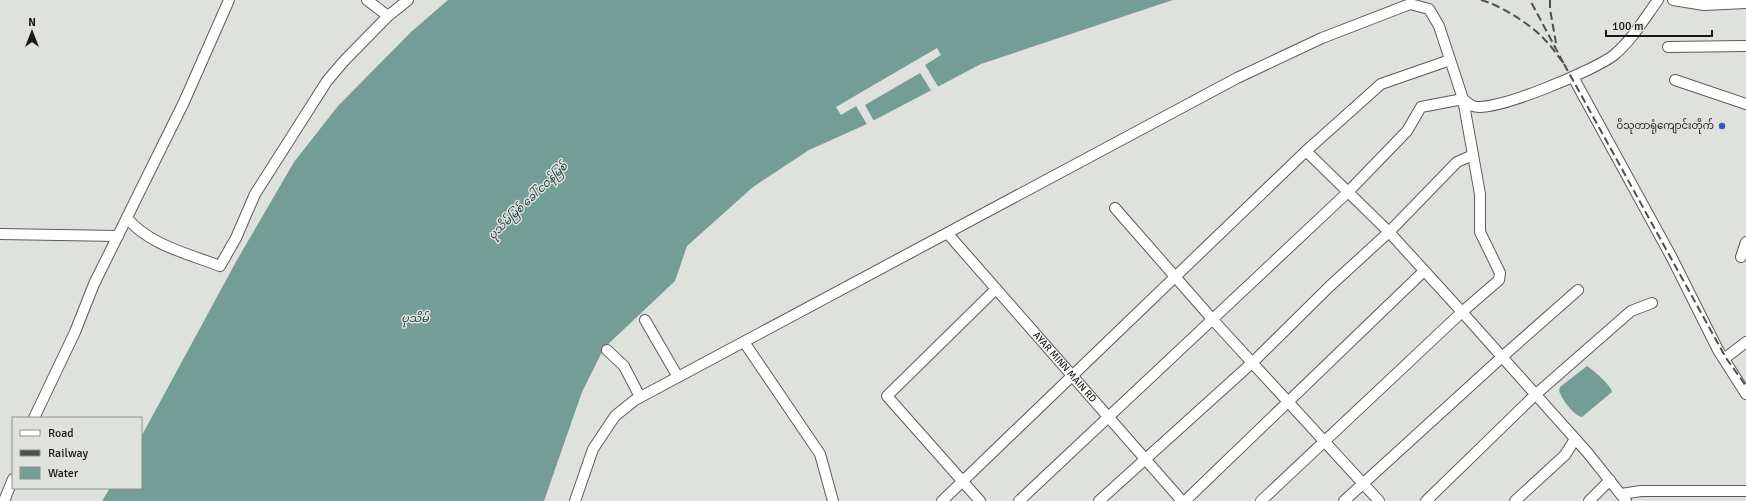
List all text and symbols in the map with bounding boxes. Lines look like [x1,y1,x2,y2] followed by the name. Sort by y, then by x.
[12,12,52,52] north arrow
[1606,12,1712,38] scale bar
[28,16,36,29] text: N
[1612,19,1644,34] text: 100 m
[1616,118,1714,134] place label: ဝိသုတာရုံကျောင်းတိုက်
[1717,121,1727,131] marker: ဝိသုတာရုံကျောင်းတိုက်
[484,158,573,244] water label: ပုသိမ်မြစ် ခေါ် ငဝန်မြစ်
[401,310,429,328] water label: ပုသိမ်
[1031,329,1099,405] street label: AYAR MINN MAIN RD
[12,417,142,489] legend
[48,426,74,441] text: Road
[48,446,88,461] text: Railway
[48,466,79,481] text: Water

